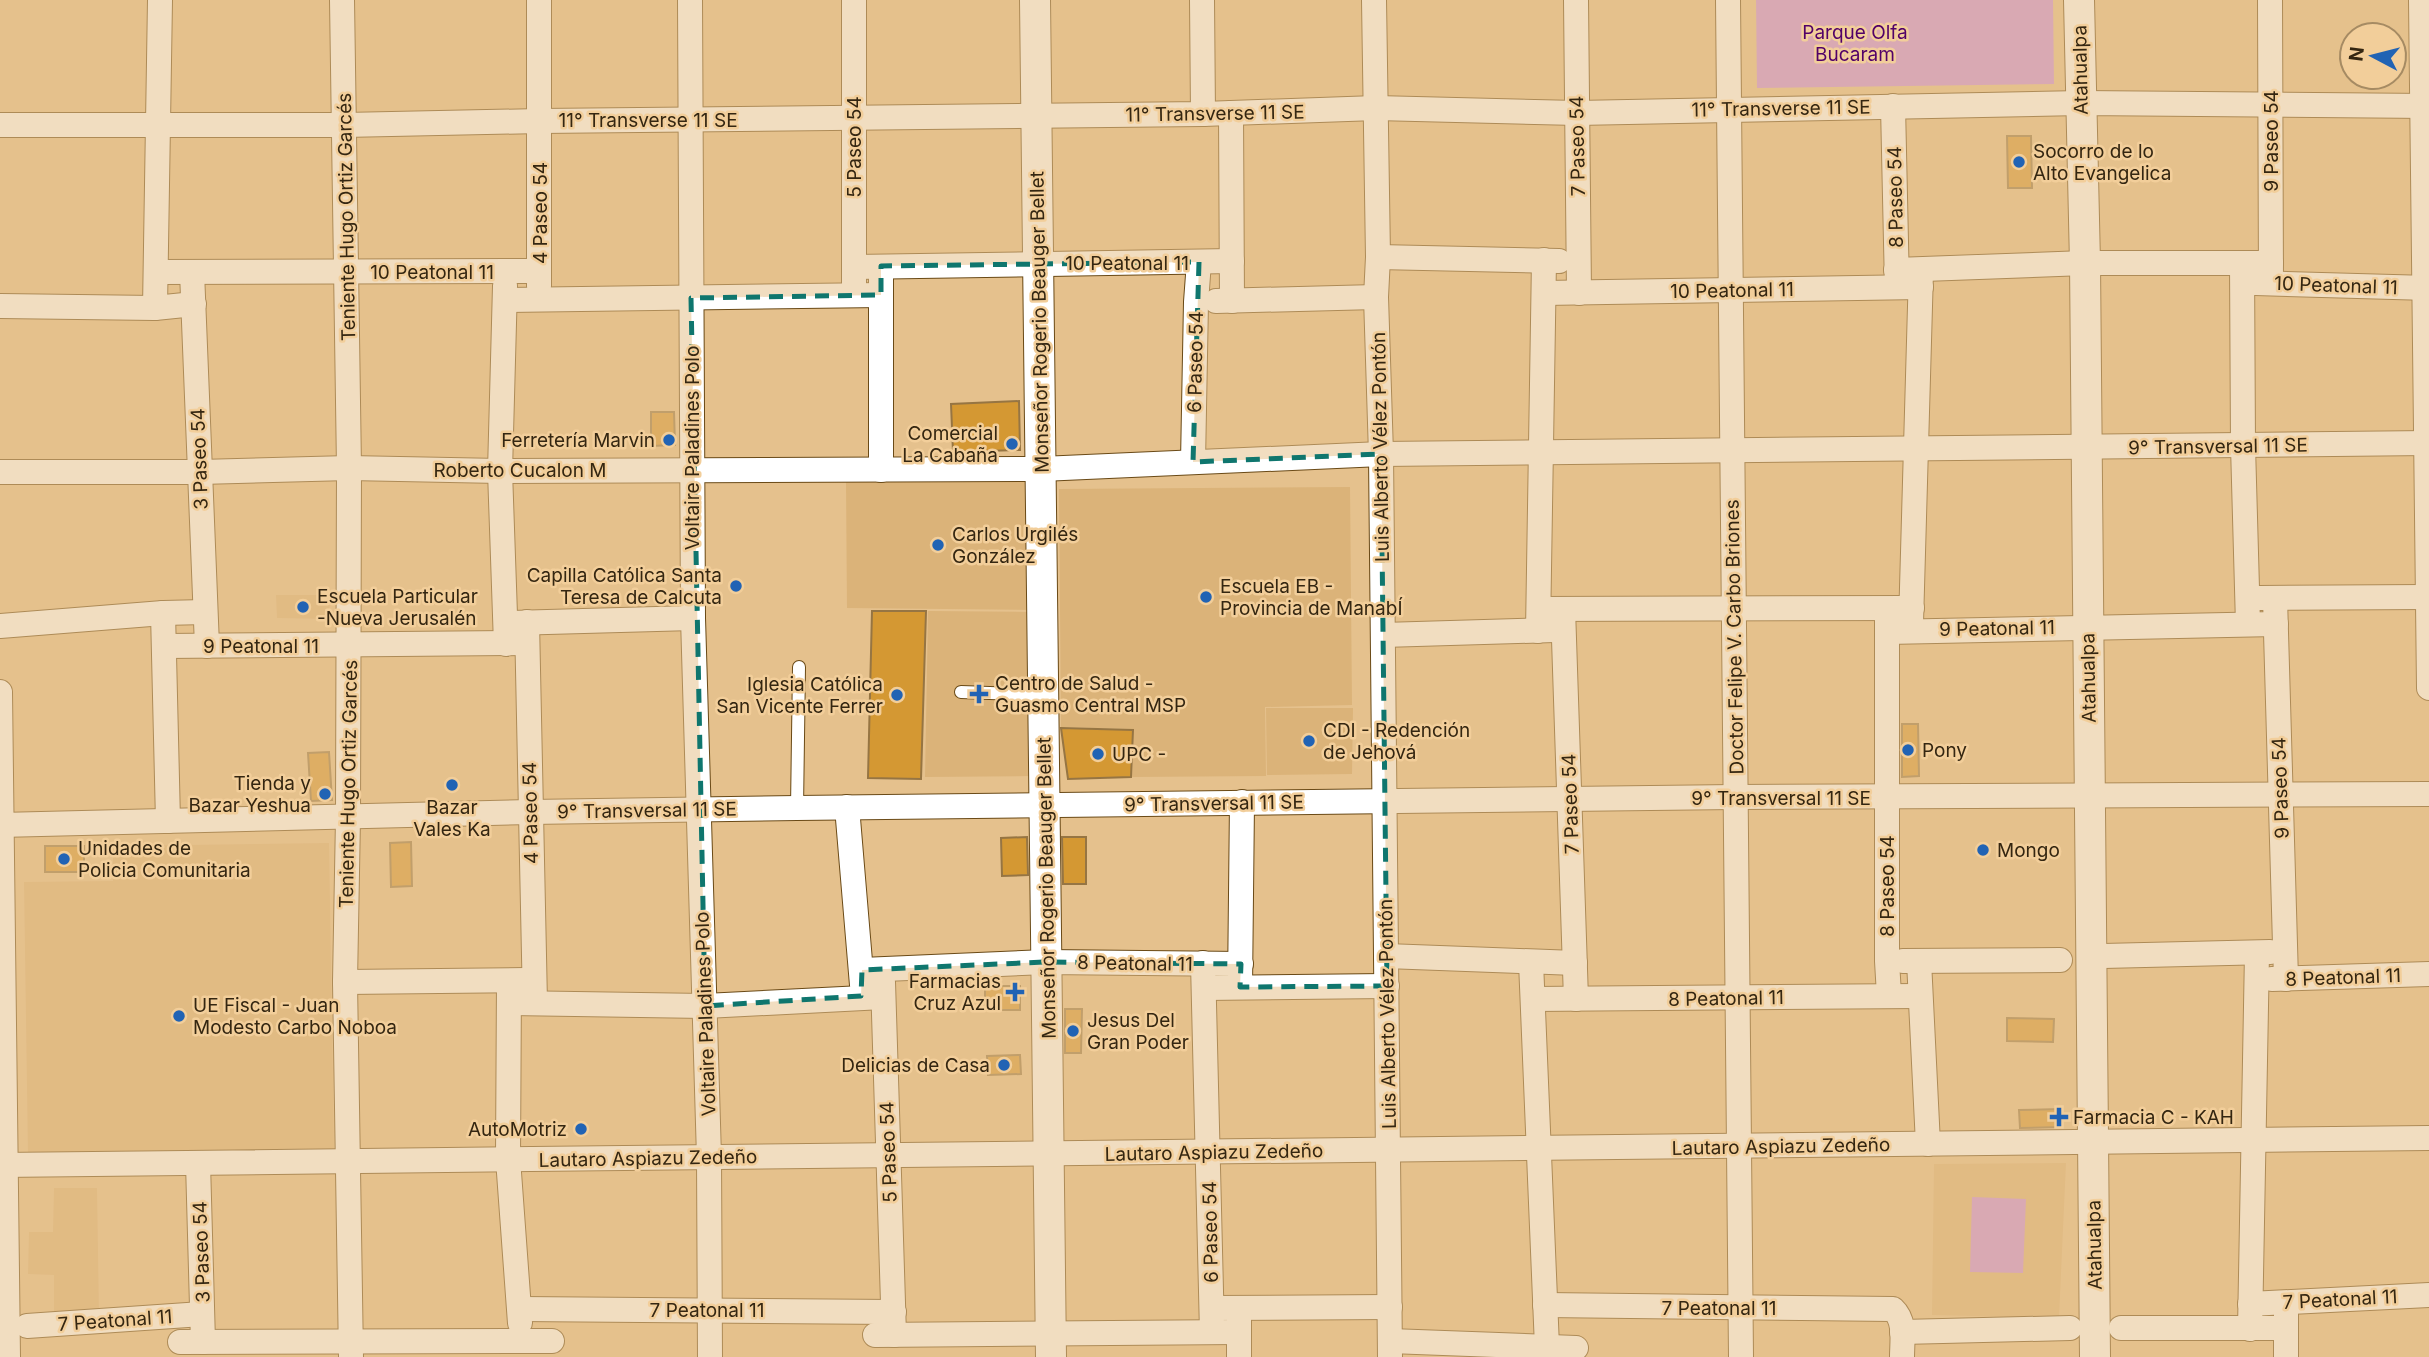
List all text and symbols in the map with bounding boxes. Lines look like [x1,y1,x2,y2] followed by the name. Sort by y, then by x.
[1802,21,1908,66] park label: Parque Olfa Bucaram
[2338,21,2408,91] north arrow
[2068,25,2093,115] street label: Atahualpa
[2344,45,2369,63] text: N
[2260,90,2283,192] street label: 9 Paseo 54
[333,93,360,341] street label: Teniente Hugo Ortiz Garcés
[1691,95,1871,122] street label: 11° Transverse 11 SE
[843,96,866,198] street label: 5 Paseo 54
[1565,96,1590,196] street label: 7 Paseo 54
[1125,100,1305,127] street label: 11° Transverse 11 SE
[558,109,738,132] street label: 11° Transverse 11 SE
[2033,140,2171,185] place label: Socorro de lo Alto Evangelica
[1883,146,1908,248] street label: 8 Paseo 54
[2011,154,2027,170] marker: Socorro de lo Alto Evangelica
[529,162,552,264] street label: 4 Paseo 54
[1025,171,1054,473] street label: Monseñor Rogerio Beauger Bellet
[1065,252,1189,275] street label: 10 Peatonal 11
[370,261,494,284] street label: 10 Peatonal 11
[2274,272,2398,299] street label: 10 Peatonal 11
[1670,278,1794,303] street label: 10 Peatonal 11
[1183,311,1208,413] street label: 6 Paseo 54
[1367,332,1394,562] street label: Luis Alberto Vélez Pontón
[681,346,704,550] street label: Voltaire Paladines Polo
[186,408,213,510] street label: 3 Paseo 54
[902,422,998,467] place label: Comercial La Cabaña
[501,429,655,452] place label: Ferretería Marvin
[661,432,677,448] marker: Ferretería Marvin
[2128,433,2308,460] street label: 9° Transversal 11 SE
[1004,436,1020,452] marker: Comercial La Cabaña
[434,459,606,482] street label: Roberto Cucalon M
[1721,499,1748,775] street label: Doctor Felipe V. Carbo Briones
[952,523,1078,568] place label: Carlos Urgilés González
[930,537,946,553] marker: Carlos Urgilés González
[527,564,722,609] place label: Capilla Católica Santa Teresa de Calcuta
[1220,575,1403,620] place label: Escuela EB - Provincia de ManabÍ
[728,578,744,594] marker: Capilla Católica Santa Teresa de Calcuta
[317,585,478,630] place label: Escuela Particular -Nueva Jerusalén
[1198,589,1214,605] marker: Escuela EB - Provincia de ManabÍ
[295,599,311,615] marker: Escuela Particular -Nueva Jerusalén
[1939,616,2055,641] street label: 9 Peatonal 11
[2076,633,2101,723] street label: Atahualpa
[203,635,319,658] street label: 9 Peatonal 11
[335,660,362,908] street label: Teniente Hugo Ortiz Garcés
[995,672,1186,717] place label: Centro de Salud - Guasmo Central MSP
[716,673,883,718] place label: Iglesia Católica San Vicente Ferrer
[969,684,989,704] marker: Centro de Salud - Guasmo Central MSP
[889,687,905,703] marker: Iglesia Católica San Vicente Ferrer
[1323,719,1470,764] place label: CDI - Redención de Jehová
[1301,733,1317,749] marker: CDI - Redención de Jehová
[1032,737,1061,1039] street label: Monseñor Rogerio Beauger Bellet
[2267,737,2294,839] street label: 9 Paseo 54
[1922,739,1967,762] place label: Pony
[1900,742,1916,758] marker: Pony
[1112,743,1166,766] place label: UPC -
[1090,746,1106,762] marker: UPC -
[1557,753,1584,855] street label: 7 Paseo 54
[518,762,543,864] street label: 4 Paseo 54
[189,772,311,817] place label: Tienda y Bazar Yeshua
[444,777,460,793] marker: Bazar Vales Ka
[317,786,333,802] marker: Tienda y Bazar Yeshua
[1691,787,1871,810] street label: 9° Transversal 11 SE
[1124,790,1304,817] street label: 9° Transversal 11 SE
[413,796,491,841] place label: Bazar Vales Ka
[557,797,737,824] street label: 9° Transversal 11 SE
[1876,835,1899,937] street label: 8 Paseo 54
[78,837,251,882] place label: Unidades de Policia Comunitaria
[1997,839,2060,862] place label: Mongo
[1975,842,1991,858] marker: Mongo
[56,851,72,867] marker: Unidades de Policia Comunitaria
[1374,899,1401,1129] street label: Luis Alberto Vélez Pontón
[690,911,721,1117] street label: Voltaire Paladines Polo
[1077,951,1193,976] street label: 8 Peatonal 11
[2285,964,2401,991] street label: 8 Peatonal 11
[909,970,1001,1015] place label: Farmacias Cruz Azul
[1007,984,1023,1000] marker: Farmacias Cruz Azul
[1668,986,1784,1011] street label: 8 Peatonal 11
[193,994,397,1039] place label: UE Fiscal - Juan Modesto Carbo Noboa
[171,1008,187,1024] marker: UE Fiscal - Juan Modesto Carbo Noboa
[1087,1009,1189,1054] place label: Jesus Del Gran Poder
[1065,1023,1081,1039] marker: Jesus Del Gran Poder
[841,1054,990,1077] place label: Delicias de Casa
[996,1057,1012,1073] marker: Delicias de Casa
[875,1101,902,1203] street label: 5 Paseo 54
[2073,1106,2234,1129] place label: Farmacia C - KAH
[2051,1109,2067,1125] marker: Farmacia C - KAH
[468,1118,567,1141] place label: AutoMotriz
[573,1121,589,1137] marker: AutoMotriz
[1671,1133,1891,1160] street label: Lautaro Aspiazu Zedeño
[1104,1139,1324,1166] street label: Lautaro Aspiazu Zedeño
[538,1145,758,1172] street label: Lautaro Aspiazu Zedeño
[1198,1181,1223,1283] street label: 6 Paseo 54
[2082,1200,2107,1290] street label: Atahualpa
[188,1201,215,1303] street label: 3 Paseo 54
[2282,1285,2398,1314] street label: 7 Peatonal 11
[1662,1297,1776,1320] street label: 7 Peatonal 11
[650,1299,764,1322] street label: 7 Peatonal 11
[57,1305,173,1336] street label: 7 Peatonal 11

